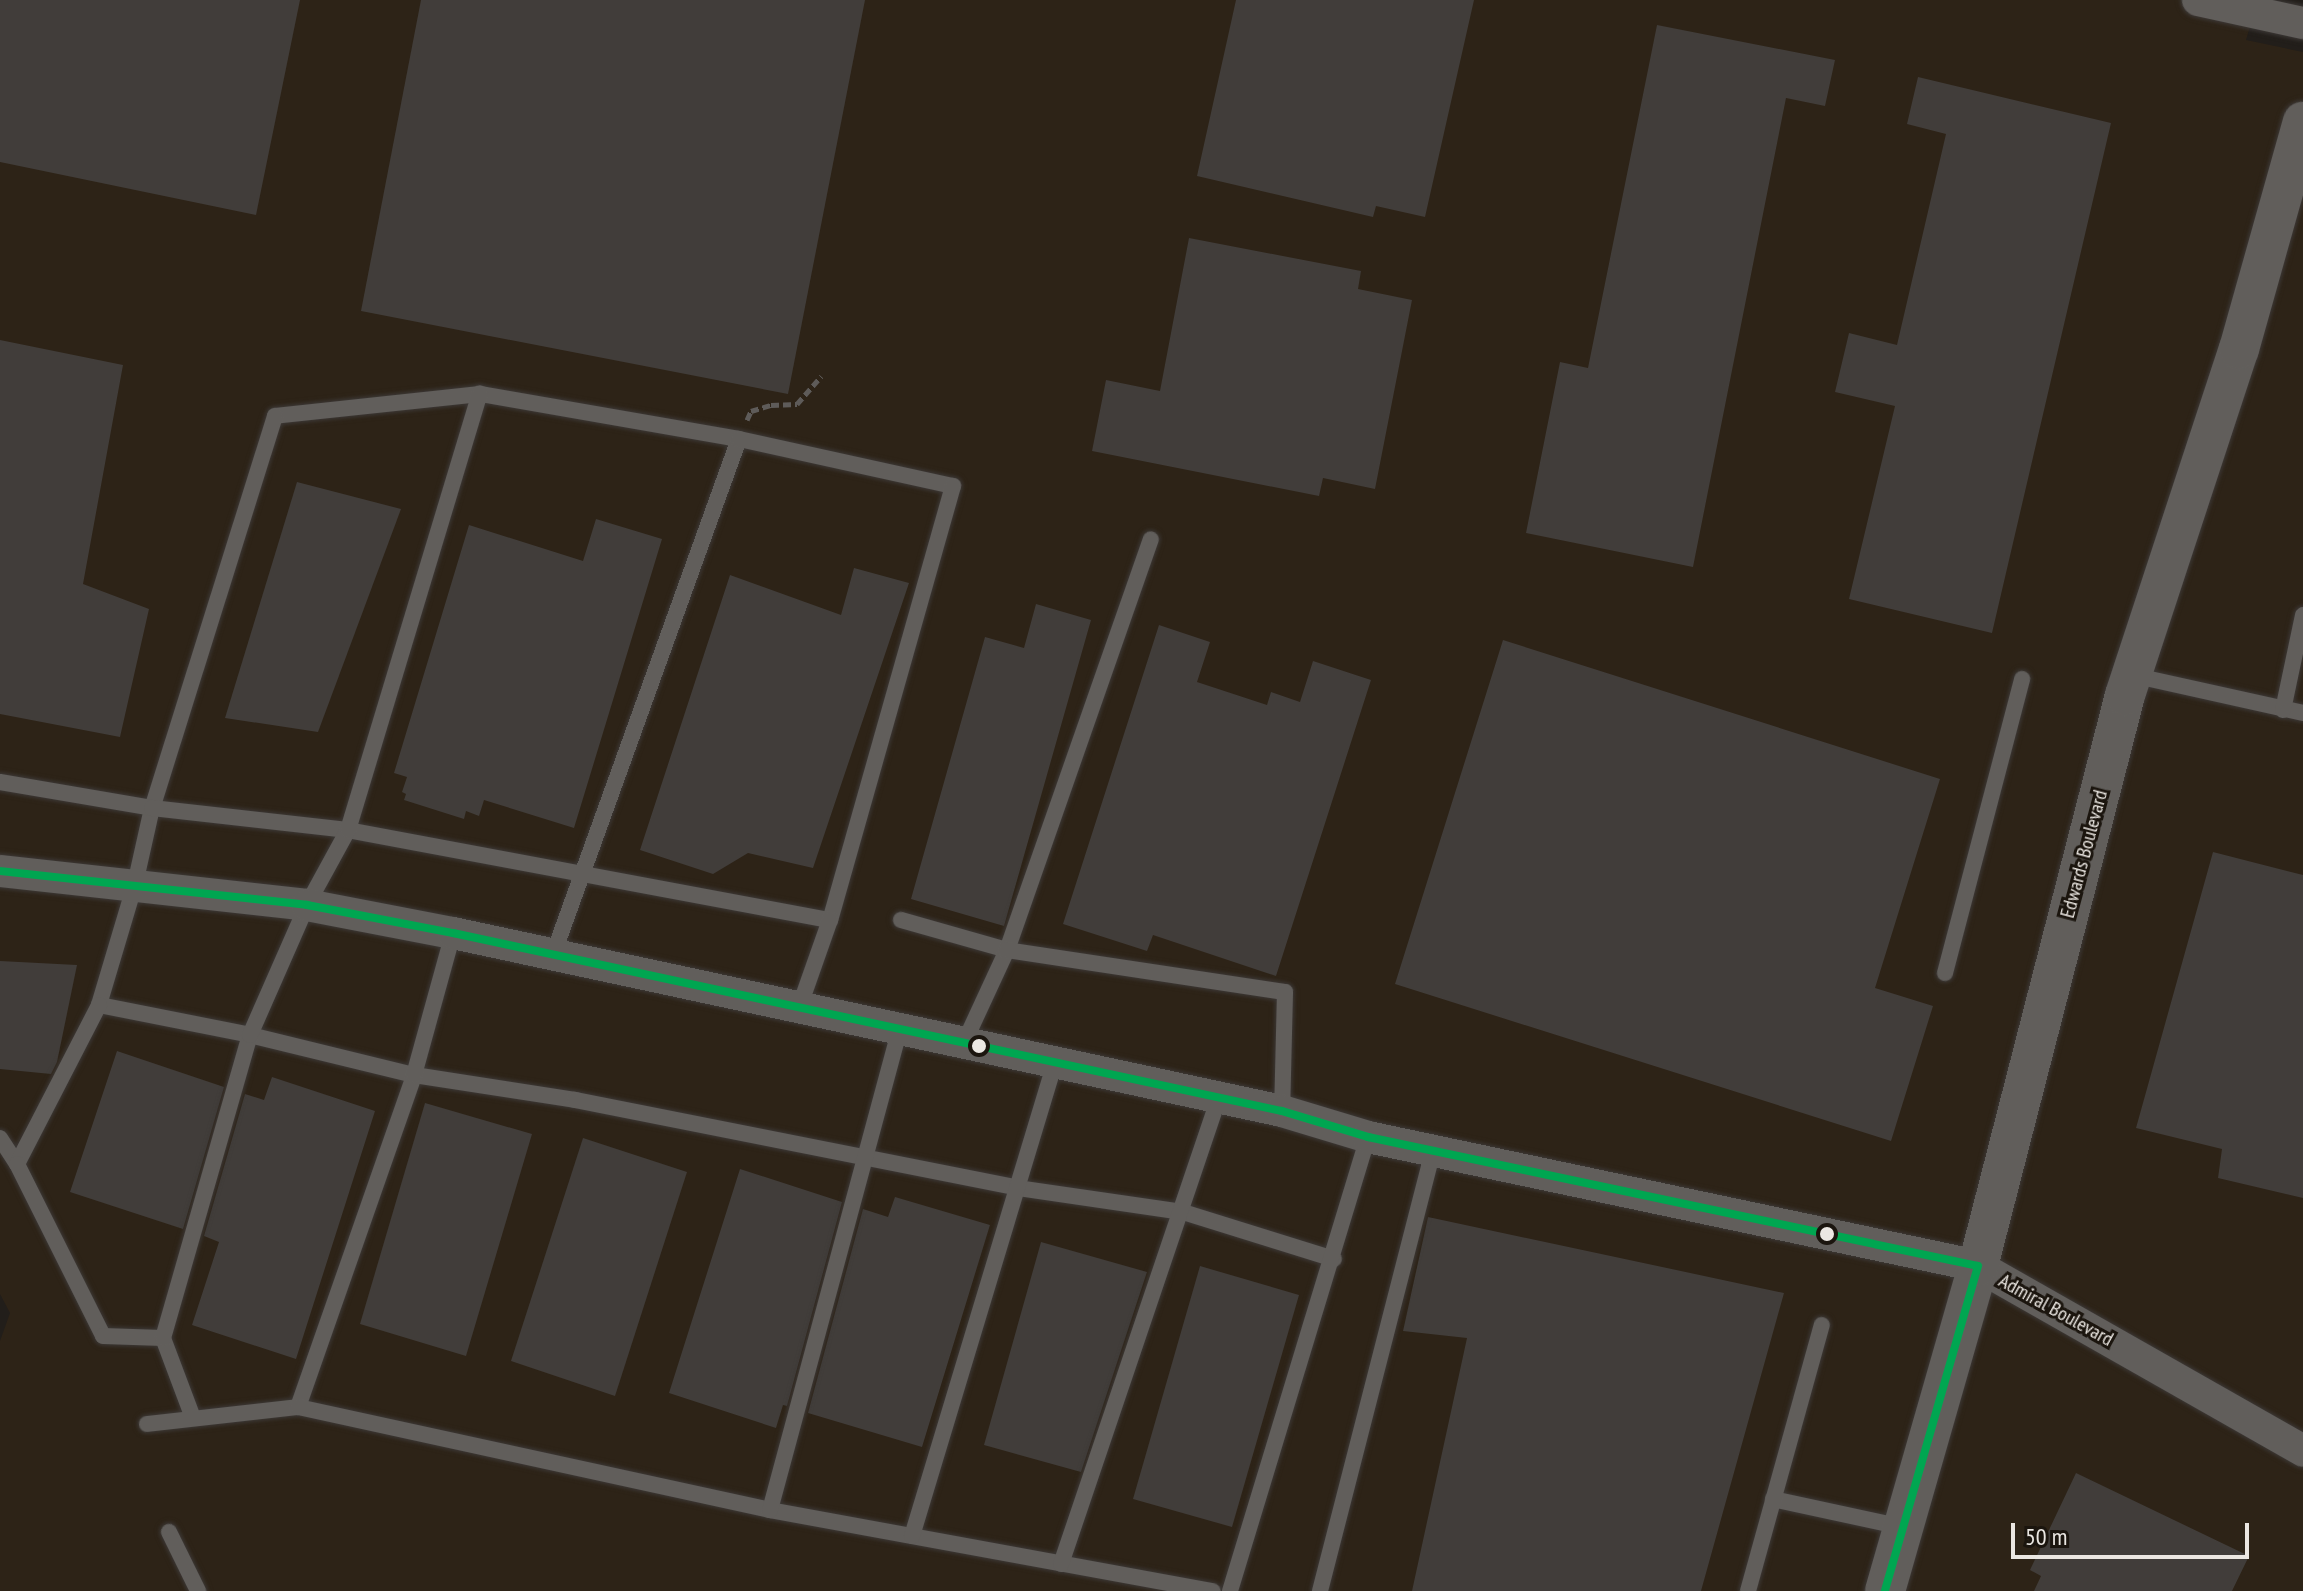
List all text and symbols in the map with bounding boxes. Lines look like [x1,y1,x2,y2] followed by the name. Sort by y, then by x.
[2055,787,2113,921] street label: Edwards Boulevard
[971,1038,987,1054] unlabelled marker
[1819,1226,1835,1242] unlabelled marker
[1995,1269,2117,1351] street label: Admiral Boulevard
[2015,1507,2253,1557] scale bar
[2025,1521,2067,1552] text: 50 m

